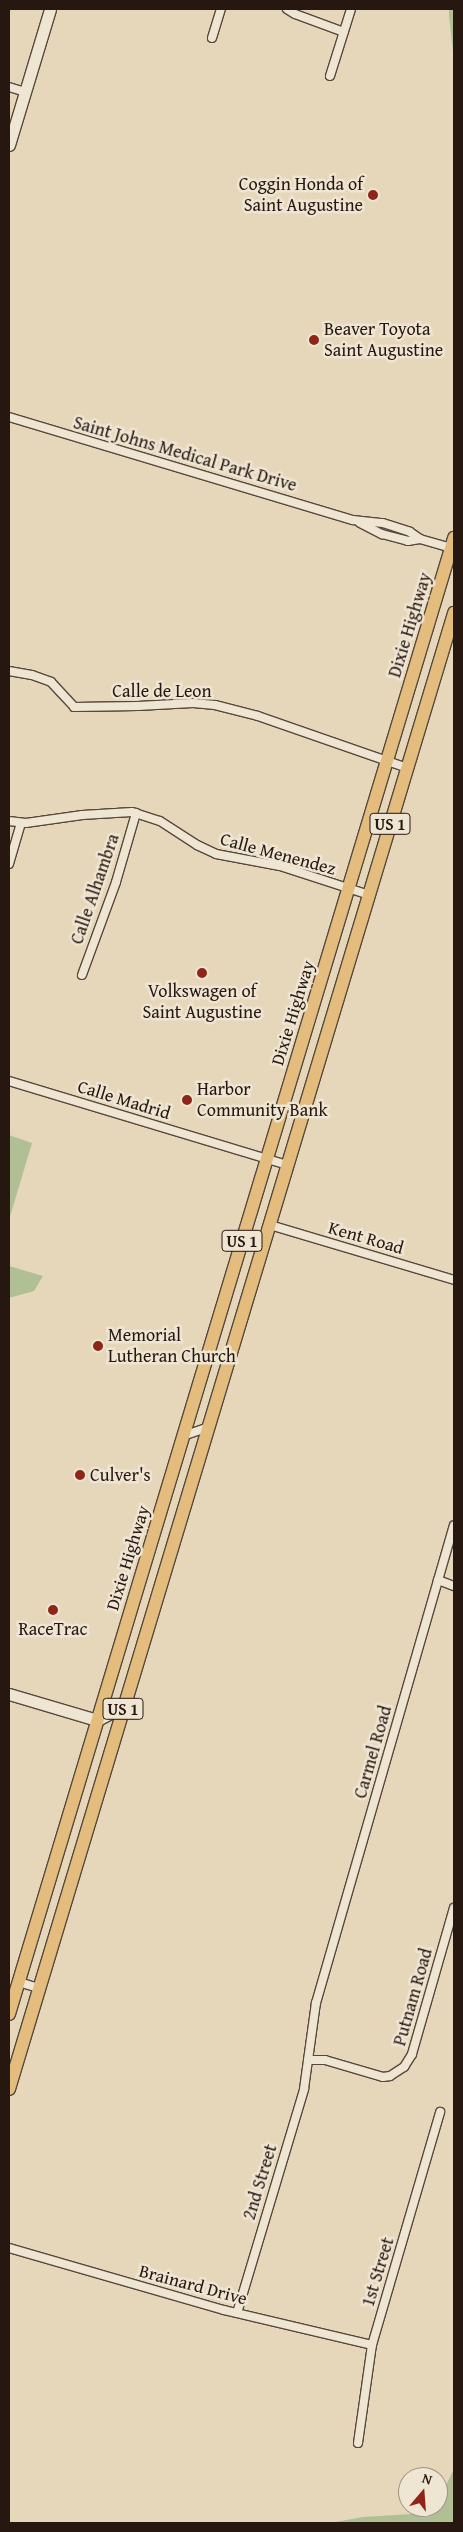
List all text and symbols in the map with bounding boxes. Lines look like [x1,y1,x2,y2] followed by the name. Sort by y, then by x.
[239,174,363,216] place label: Coggin Honda of Saint Augustine
[367,189,379,201] marker: Coggin Honda of Saint Augustine
[324,319,443,362] place label: Beaver Toyota Saint Augustine
[308,334,320,346] marker: Beaver Toyota Saint Augustine
[71,412,299,496] street label: Saint Johns Medical Park Drive
[384,570,436,680] street label: Dixie Highway
[112,680,212,702] street label: Calle de Leon
[369,811,411,838] road number: US 1
[218,828,338,880] street label: Calle Menendez
[66,831,124,947] street label: Calle Alhambra
[267,958,319,1068] street label: Dixie Highway
[196,967,208,979] marker: Volkswagen of Saint Augustine
[142,981,262,1024] place label: Volkswagen of Saint Augustine
[75,1076,173,1124] street label: Calle Madrid
[197,1079,328,1122] place label: Harbor Community Bank
[181,1094,193,1106] marker: Harbor Community Bank
[326,1217,406,1259] street label: Kent Road
[221,1228,263,1254] road number: US 1
[108,1325,236,1368] place label: Memorial Lutheran Church
[92,1340,104,1352] marker: Memorial Lutheran Church
[90,1464,151,1486] place label: Culver's
[74,1469,86,1481] marker: Culver's
[102,1503,154,1613] street label: Dixie Highway
[47,1604,59,1616] marker: RaceTrac
[18,1618,88,1640] place label: RaceTrac
[102,1696,144,1722] road number: US 1
[349,1703,397,1801] street label: Carmel Road
[389,1946,437,2048] street label: Putnam Road
[238,2142,282,2222] street label: 2nd Street
[357,2235,399,2309] street label: 1st Street
[137,2260,249,2310] street label: Brainard Drive
[398,2467,448,2517] north arrow
[420,2468,435,2490] text: N

